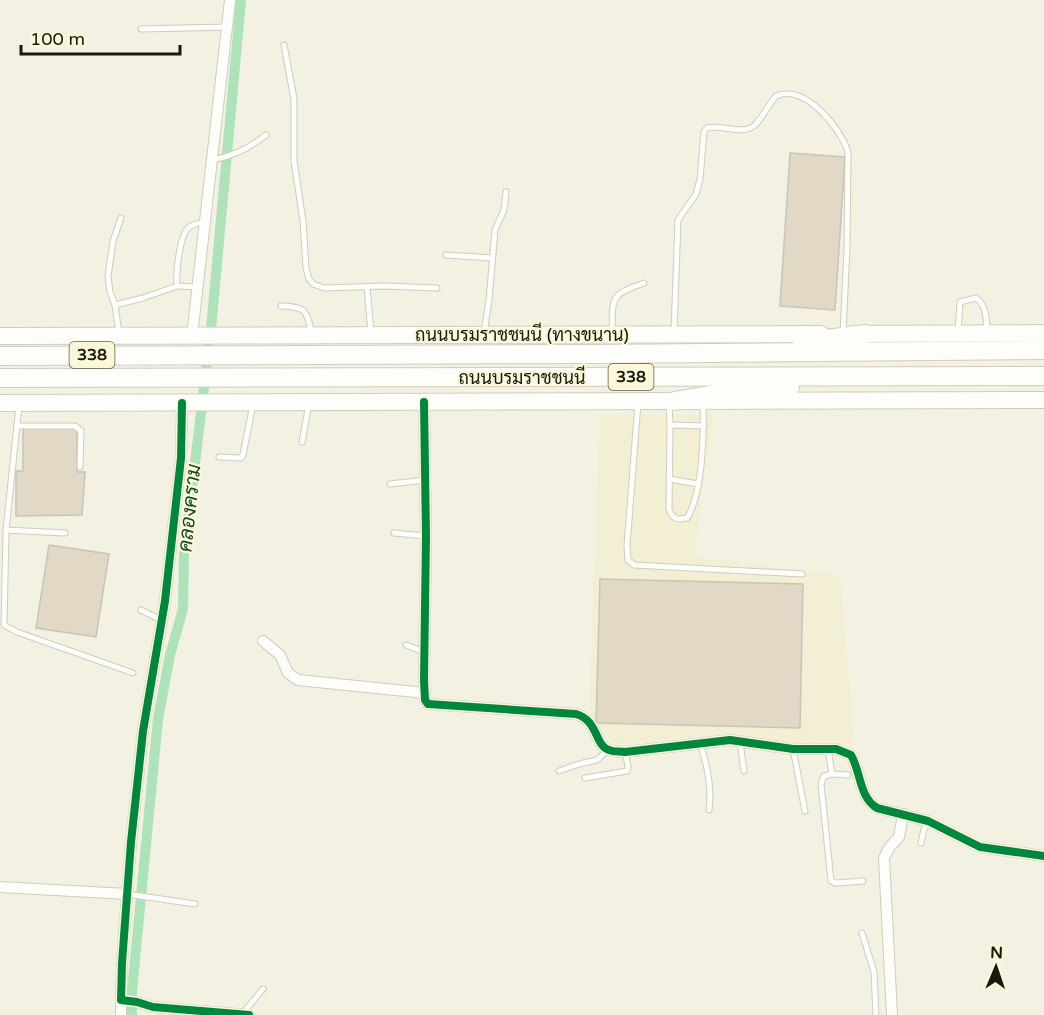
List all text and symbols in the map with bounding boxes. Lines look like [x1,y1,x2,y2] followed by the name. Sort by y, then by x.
[21,18,180,56] scale bar
[30,28,85,50] text: 100 m
[415,322,629,346] street label: ถนนบรมราชชนนี (ทางขนาน)
[70,342,115,368] road number: 338
[608,364,654,390] road number: 338
[459,365,585,389] street label: ถนนบรมราชชนนี
[173,463,207,553] water label: คลองคราม
[966,937,1026,997] north arrow
[990,943,1003,963] text: N

